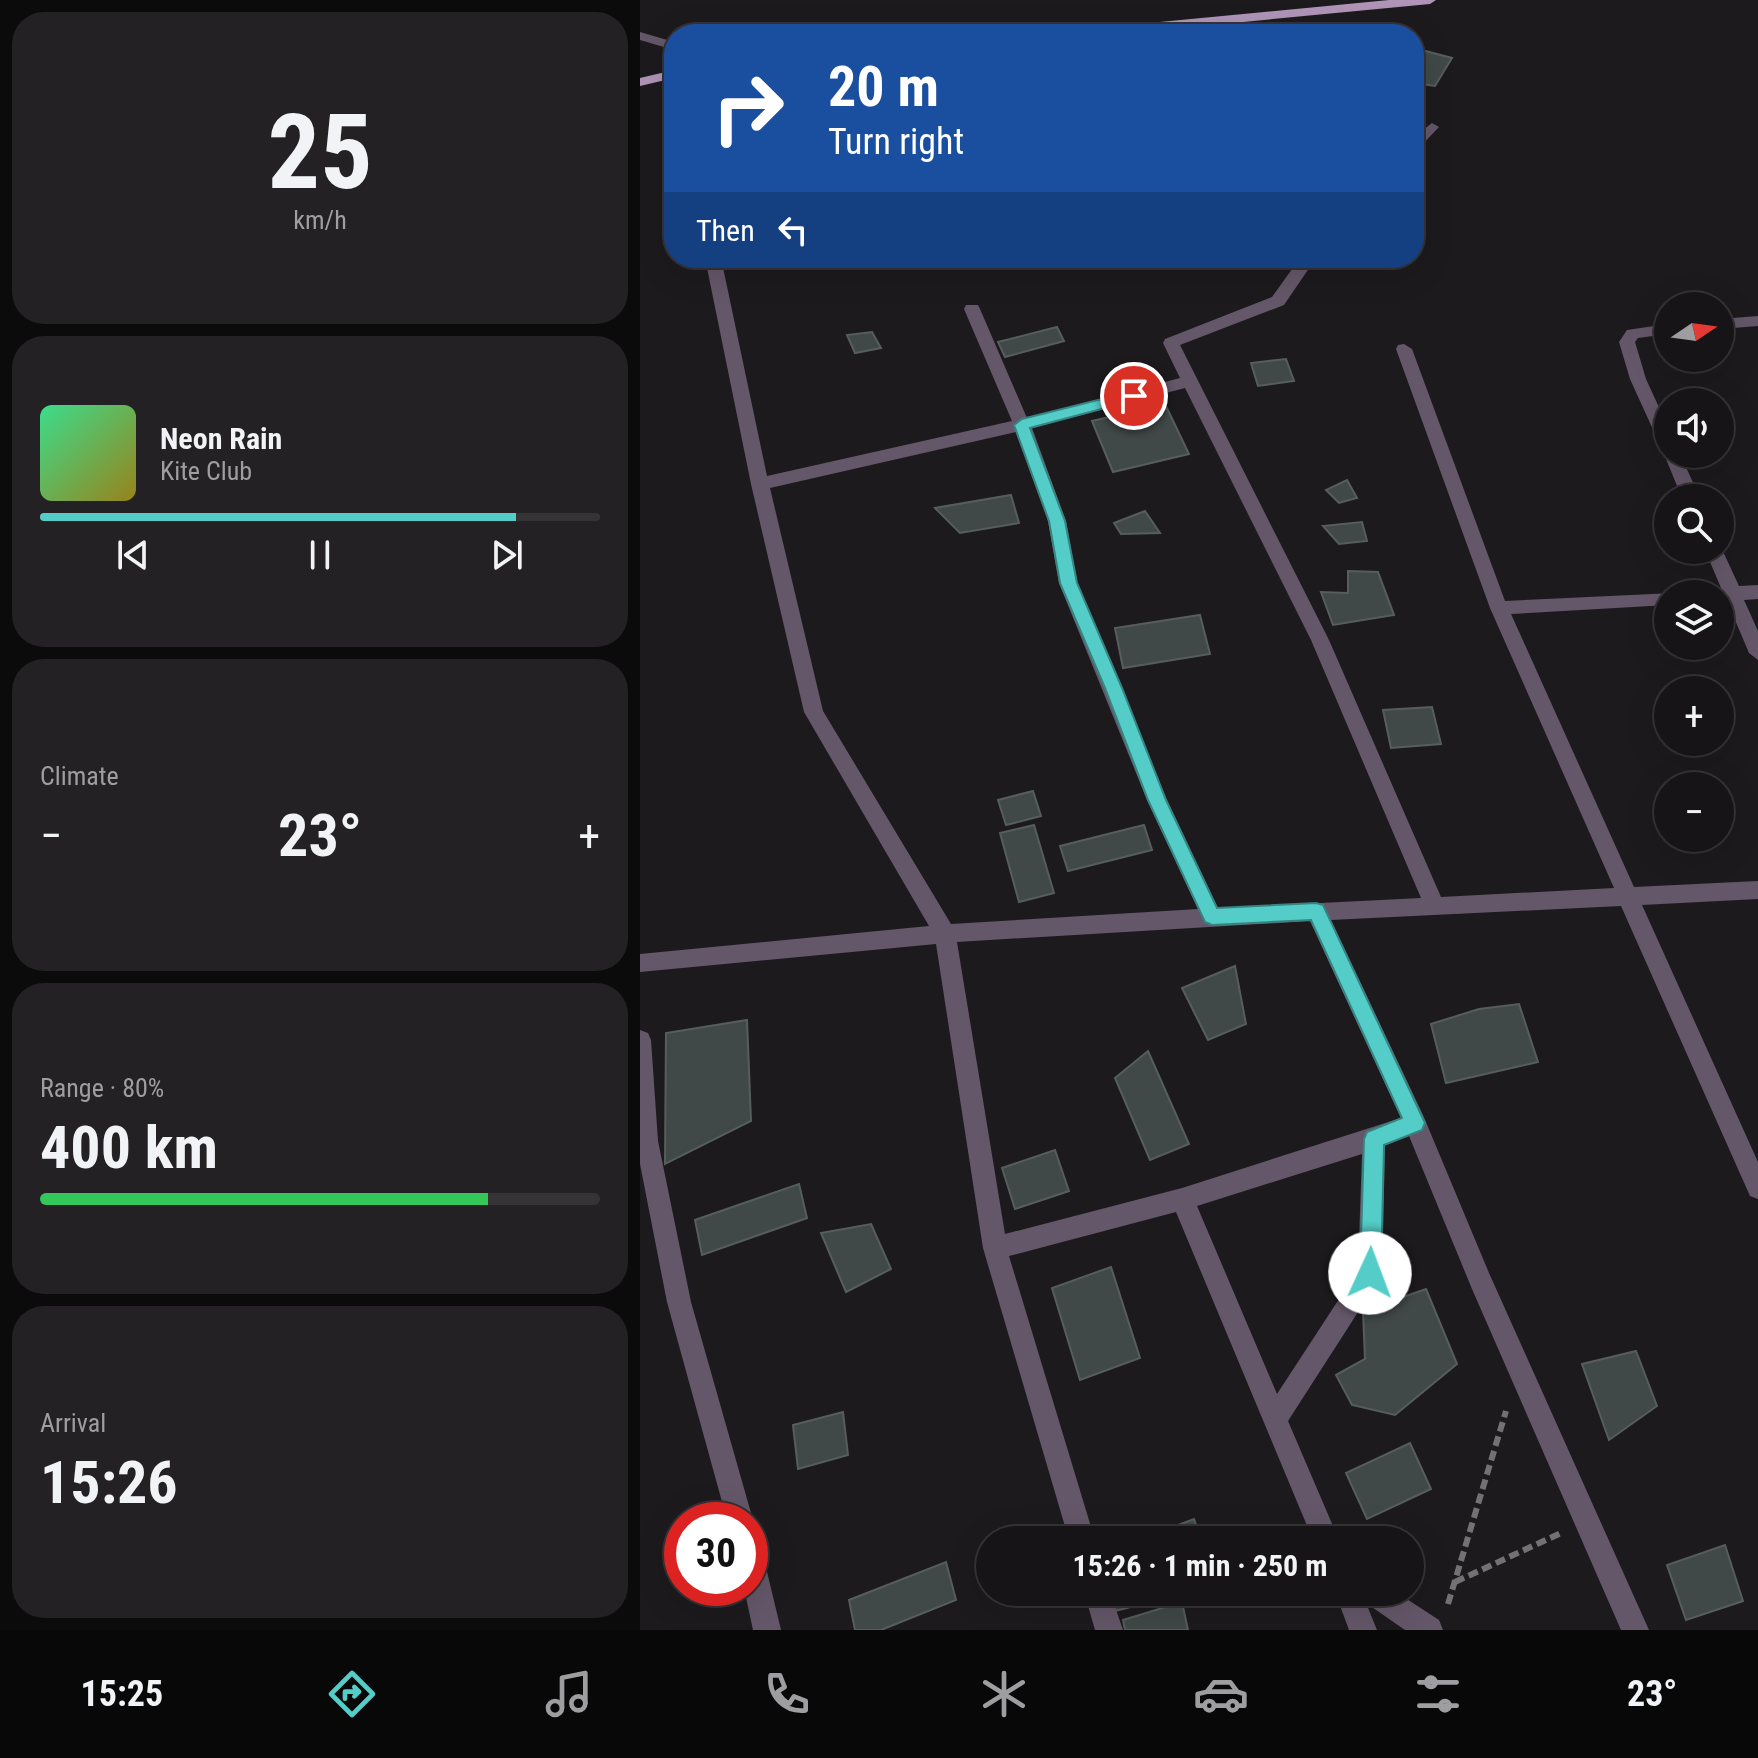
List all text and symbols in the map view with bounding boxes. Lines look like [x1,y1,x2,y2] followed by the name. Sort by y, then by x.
[828,54,939,120] text: 20 m
[696,56,800,160] icon: right
[267,92,373,213] text: 25
[828,121,964,163] text: Turn right
[293,205,347,235] text: km/h
[771,208,815,252] icon: left
[696,213,755,248] text: Then
[1654,292,1734,372] north arrow
[1654,292,1734,852] map controls
[1100,362,1168,430] pin
[1112,374,1156,418] icon: arrive
[1654,388,1734,468] button: sound
[160,421,282,456] text: Neon Rain
[160,456,252,486] text: Kite Club
[1654,484,1734,564] button: search
[111,533,155,577] icon: previous
[298,533,342,577] icon: pause
[485,533,529,577] icon: next
[1654,580,1734,660] button: layers
[1654,676,1734,756] button: +
[40,761,119,791] text: Climate
[1654,772,1734,852] button: −
[278,800,362,871] text: 23°
[40,810,62,862] text: −
[578,810,600,862] text: +
[40,1073,164,1103] text: Range · 80%
[40,1112,218,1183] text: 400 km
[1328,1231,1412,1315] position arrow
[40,1408,106,1438] text: Arrival
[40,1447,178,1518] text: 15:26
[664,1502,768,1606] speed limit sign: 30
[1073,1548,1327,1583] text: 15:26 · 1 min · 250 m
[324,1666,380,1722] icon: directions
[541,1666,597,1722] icon: music
[759,1666,815,1722] icon: phone
[976,1666,1032,1722] icon: climate
[1193,1666,1249,1722] icon: car
[1410,1666,1466,1722] icon: filters
[81,1673,163,1715] text: 15:25
[1627,1673,1677,1715] text: 23°

